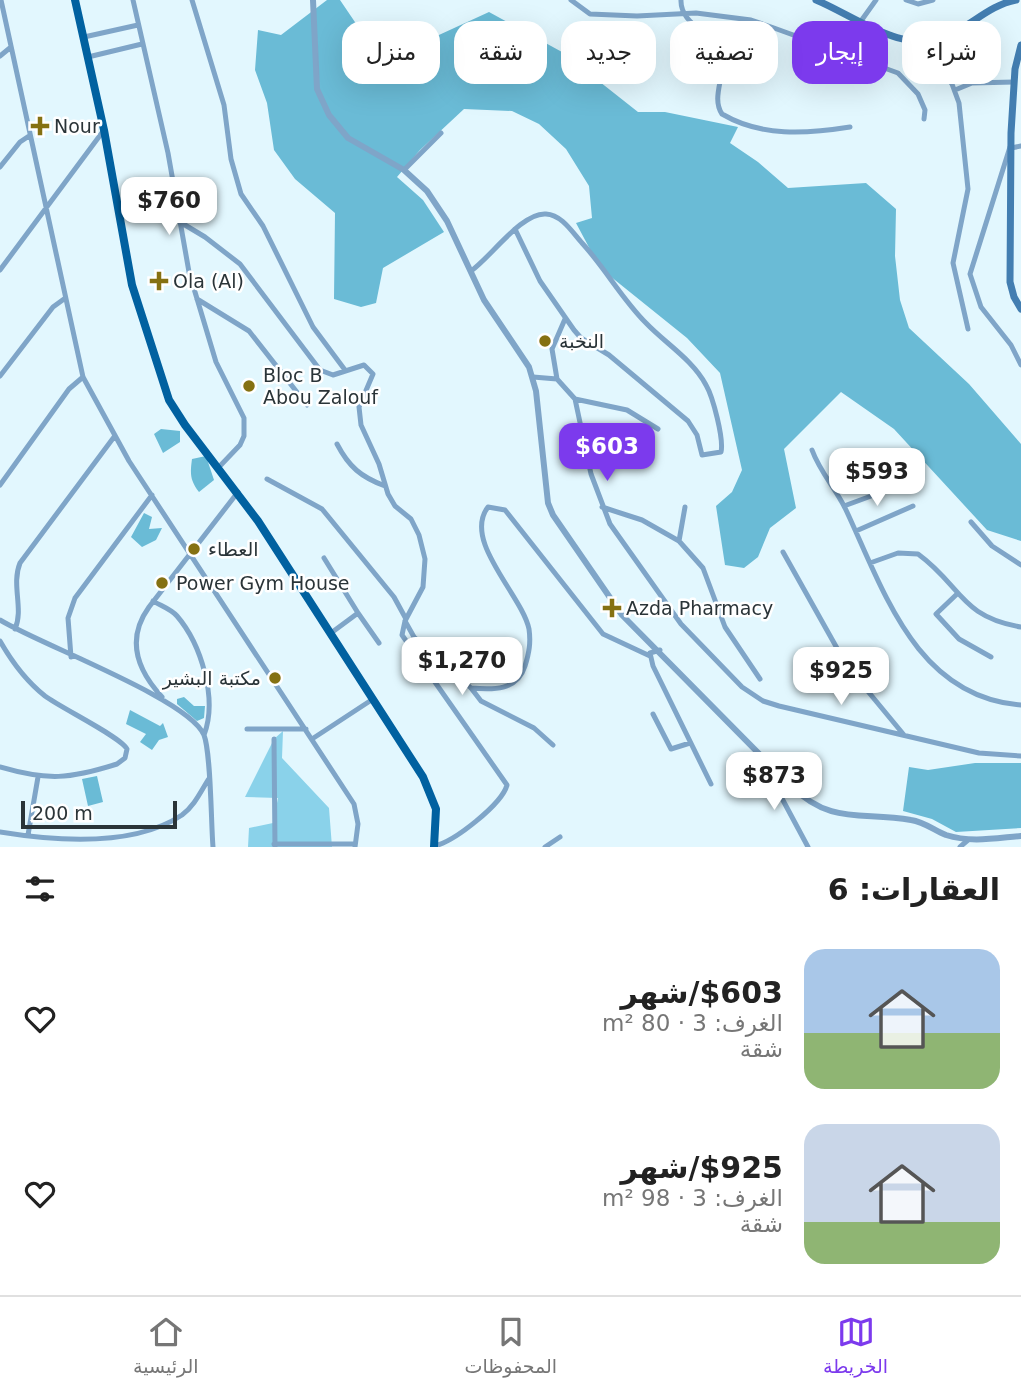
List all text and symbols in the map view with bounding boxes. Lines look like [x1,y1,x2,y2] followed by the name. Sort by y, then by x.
[342,21,440,84] chip: منزل
[454,21,547,84] chip: شقة
[561,21,656,84] chip: جديد
[670,21,778,84] chip: تصفية
[792,21,888,84] chip: إيجار
[902,21,1001,84] chip: شراء
[54,115,100,137] place label: Nour
[32,118,48,134] marker: Nour
[128,177,210,237] pin: $760
[137,187,201,213] text: $760
[173,270,244,292] place label: Ola (Al)
[151,273,167,289] marker: Ola (Al)
[559,330,604,352] place label: النخبة
[537,333,553,349] marker: النخبة
[263,364,379,408] place label: Bloc B Abou Zalouf
[241,378,257,394] marker: Bloc B Abou Zalouf
[566,424,648,483] pin: $603
[575,433,639,459] text: $603
[836,448,918,508] pin: $593
[845,458,909,484] text: $593
[208,538,259,560] place label: العطاء
[186,541,202,557] marker: العطاء
[176,572,350,594] place label: Power Gym House
[154,575,170,591] marker: Power Gym House
[626,597,773,619] place label: Azda Pharmacy
[604,600,620,616] marker: Azda Pharmacy
[405,638,519,697] pin: $1,270
[418,647,506,673] text: $1,270
[800,648,882,707] pin: $925
[809,657,873,683] text: $925
[162,667,261,690] place label: مكتبة البشير
[267,670,283,686] marker: مكتبة البشير
[733,752,815,812] pin: $873
[742,762,806,788] text: $873
[21,798,177,830] scale bar
[32,802,93,824] text: 200 m
[21,870,59,908] icon: filters
[828,872,1000,907] text: العقارات: 6
[621,975,783,1010] text: $603/شهر
[860,977,944,1061] icon: home
[21,1000,59,1038] icon: heart
[602,1010,783,1036] text: الغرف: 3 · 80 m²
[740,1036,783,1062] text: شقة
[621,1150,783,1185] text: $925/شهر
[860,1152,944,1236] icon: home
[21,1175,59,1213] icon: heart
[602,1185,783,1211] text: الغرف: 3 · 98 m²
[740,1211,783,1237] text: شقة
[133,1313,198,1377] tab: الرئيسية
[465,1313,557,1377] tab: المحفوظات
[823,1313,888,1377] tab: الخريطة

